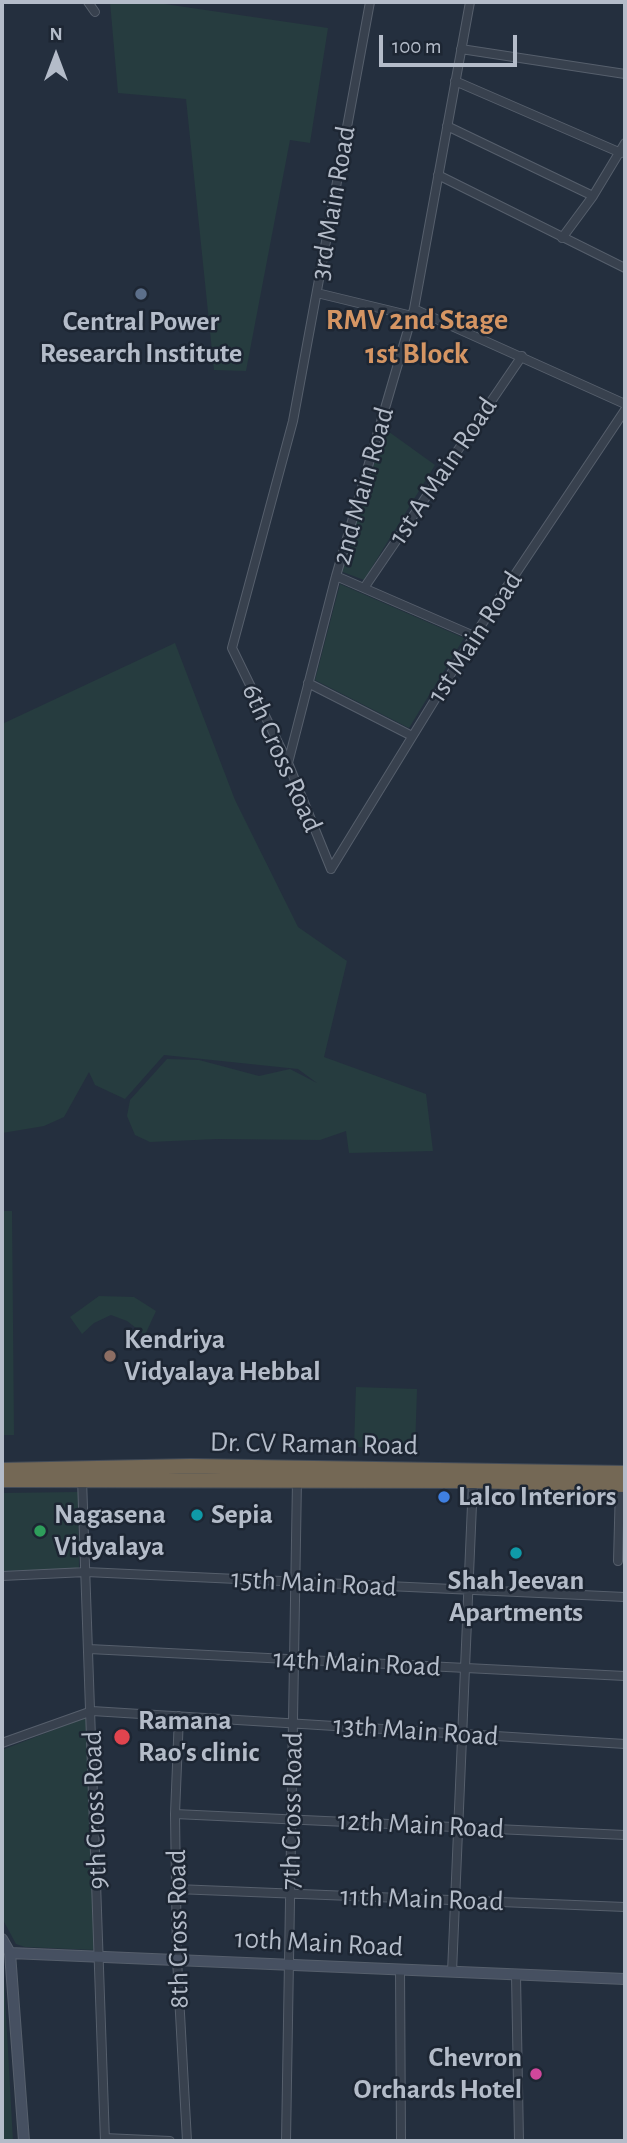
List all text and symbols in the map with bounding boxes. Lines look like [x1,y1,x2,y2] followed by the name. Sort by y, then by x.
[21,21,91,91] north arrow
[382,21,520,65] scale bar
[49,25,63,44] text: N
[392,36,442,57] text: 100 m
[303,123,363,283] street label: 3rd Main Road
[133,286,149,302] marker: Central Power Research Institute
[326,302,508,372] district label: RMV 2nd Stage 1st Block
[40,305,242,371] place label: Central Power Research Institute
[381,391,505,551] street label: 1st A Main Road
[324,403,402,569] street label: 2nd Main Road
[420,565,530,709] street label: 1st Main Road
[234,679,330,837] street label: 6th Cross Road
[124,1323,321,1389] place label: Kendriya Vidyalaya Hebbal
[102,1348,118,1364] marker: Kendriya Vidyalaya Hebbal
[210,1425,418,1463] street label: Dr. CV Raman Road
[458,1480,616,1514] place label: Lalco Interiors
[436,1489,452,1505] marker: Lalco Interiors
[54,1498,166,1564] place label: Nagasena Vidyalaya
[211,1498,273,1532] place label: Sepia
[189,1507,205,1523] marker: Sepia
[32,1523,48,1539] marker: Nagasena Vidyalaya
[508,1545,524,1561] marker: Shah Jeevan Apartments
[230,1562,398,1604] street label: 15th Main Road
[448,1564,584,1630] place label: Shah Jeevan Apartments
[272,1642,442,1684] street label: 14th Main Road
[138,1704,259,1770] place label: Ramana Rao's clinic
[332,1708,500,1754] street label: 13th Main Road
[112,1727,132,1747] marker: Ramana Rao's clinic
[75,1730,115,1890] street label: 9th Cross Road
[274,1732,310,1890] street label: 7th Cross Road
[337,1804,505,1846] street label: 12th Main Road
[160,1849,196,2009] street label: 8th Cross Road
[340,1879,504,1919] street label: 11th Main Road
[234,1922,404,1964] street label: 10th Main Road
[354,2041,522,2107] place label: Chevron Orchards Hotel
[528,2066,544,2082] marker: Chevron Orchards Hotel

